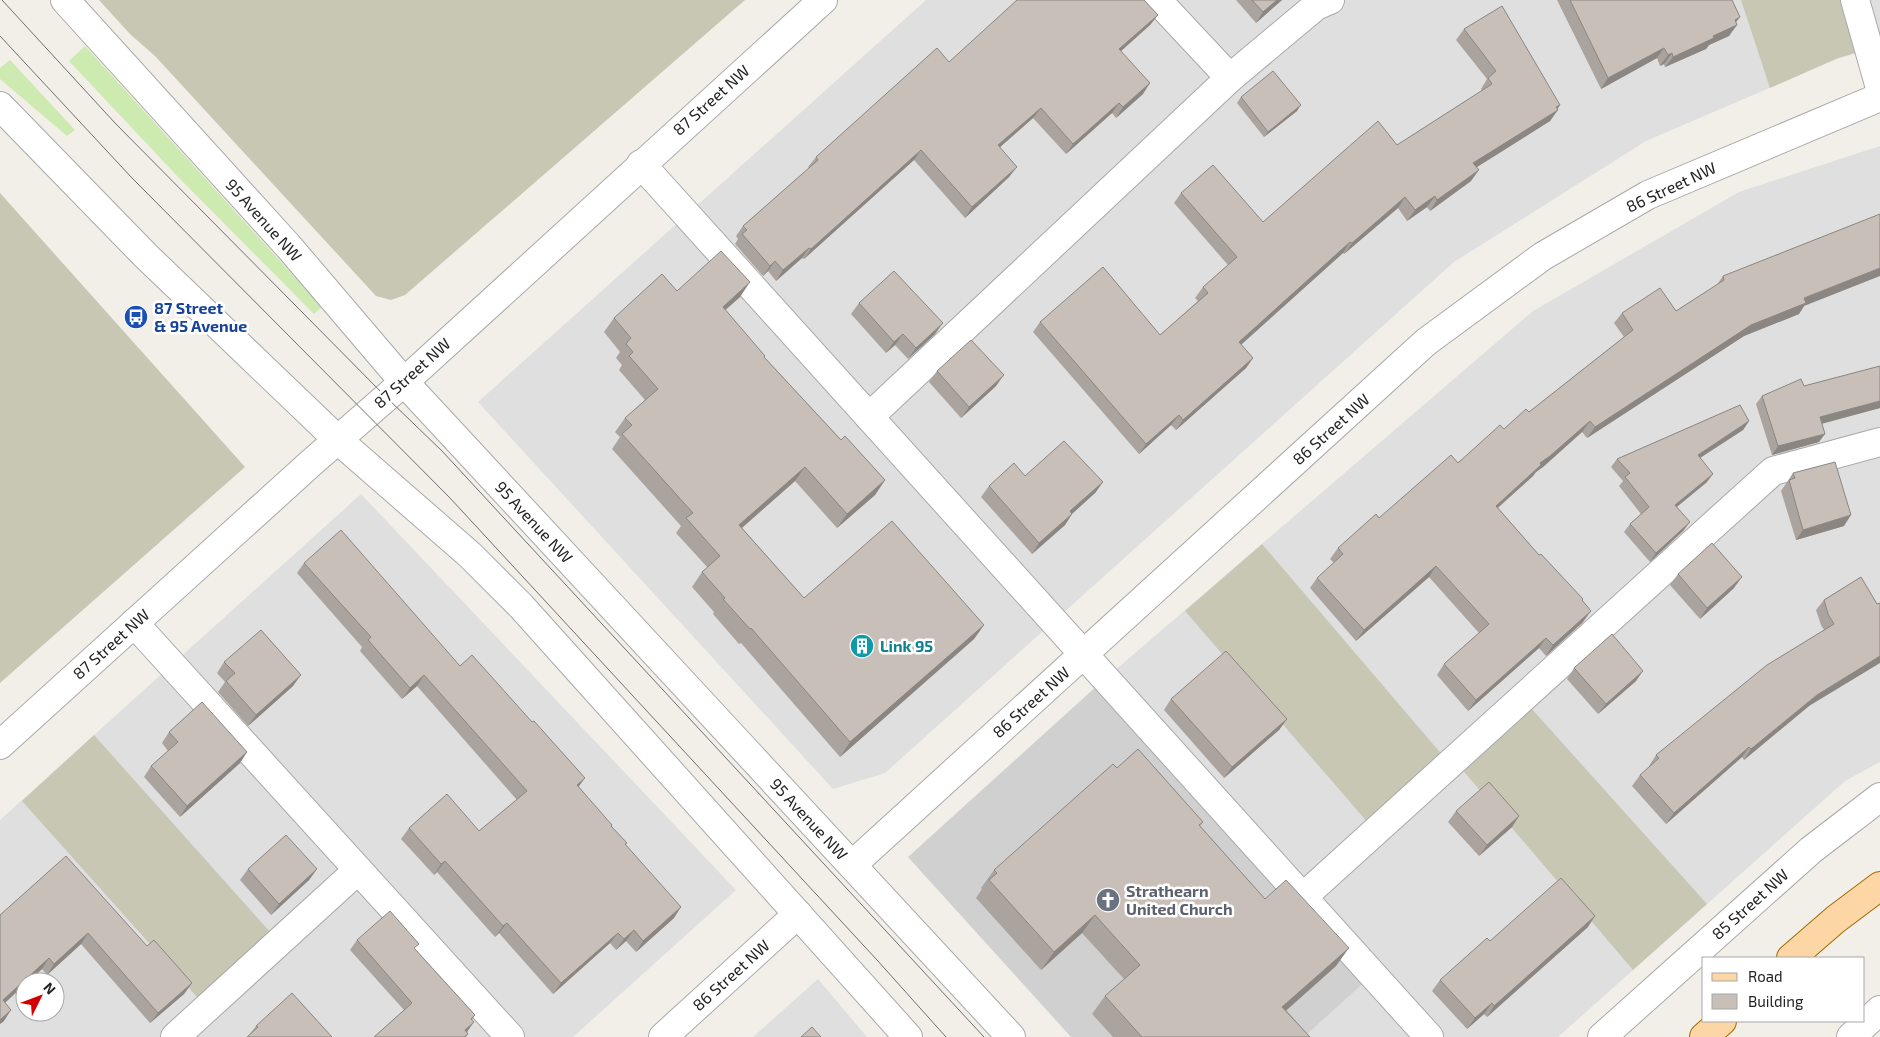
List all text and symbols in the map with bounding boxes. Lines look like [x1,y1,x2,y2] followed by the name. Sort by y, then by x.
[669,60,753,139] street label: 87 Street NW
[1623,157,1719,216] street label: 86 Street NW
[222,174,306,265] street label: 95 Avenue NW
[154,298,247,335] place label: 87 Street & 95 Avenue
[123,304,149,330] bus stop icon: 87 Street & 95 Avenue
[370,333,454,412] street label: 87 Street NW
[1288,389,1373,468] street label: 86 Street NW
[492,477,577,566] street label: 95 Avenue NW
[69,604,153,683] street label: 87 Street NW
[849,633,875,659] building icon: Link 95
[880,636,933,655] place label: Link 95
[988,662,1073,741] street label: 86 Street NW
[767,774,852,863] street label: 95 Avenue NW
[1708,864,1792,943] street label: 85 Street NW
[1126,881,1233,918] place label: Strathearn United Church
[1095,887,1121,913] church icon: Strathearn United Church
[688,935,773,1014] street label: 86 Street NW
[1702,957,1865,1022] legend
[1748,967,1783,985] text: Road
[15,972,65,1022] north arrow
[40,979,60,997] text: N
[1748,992,1804,1010] text: Building

